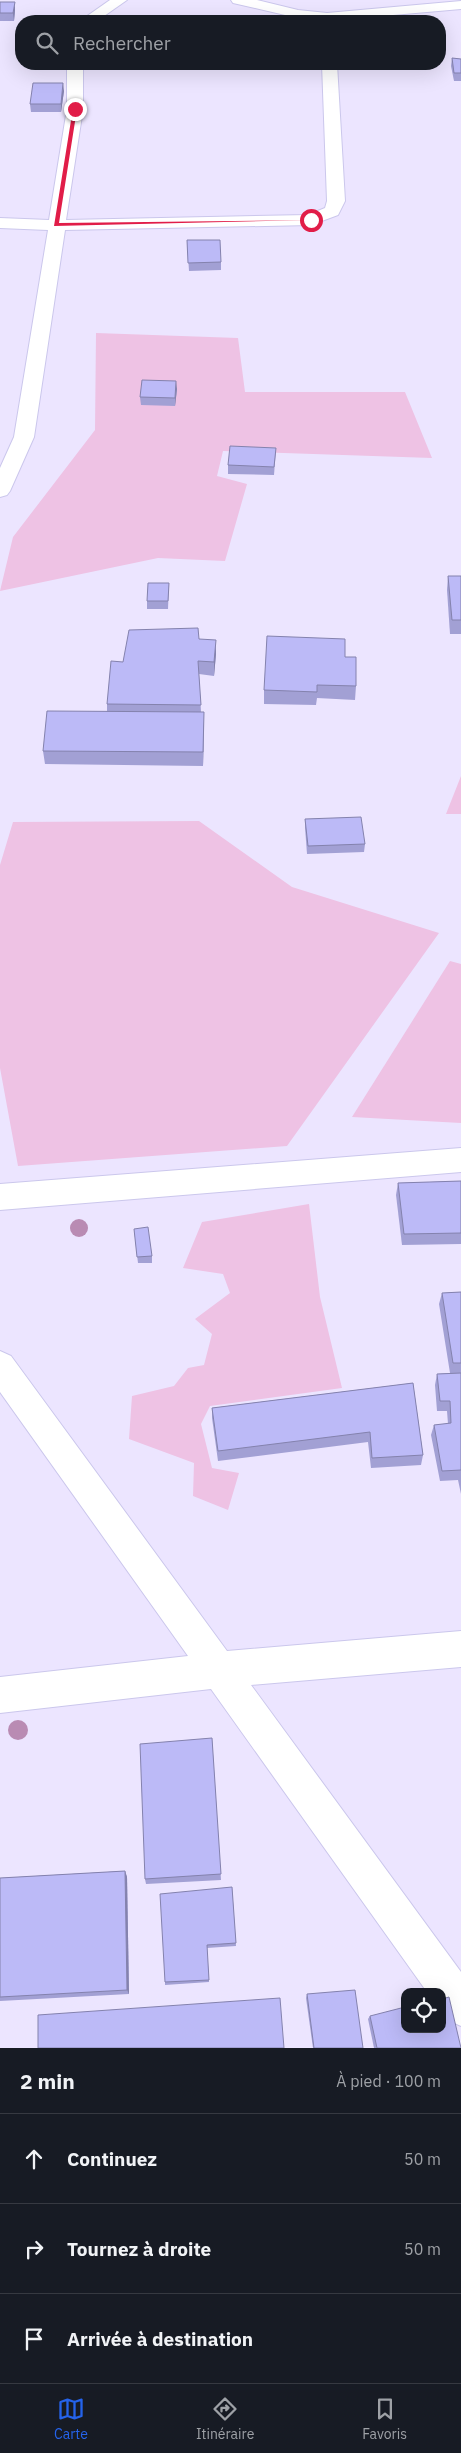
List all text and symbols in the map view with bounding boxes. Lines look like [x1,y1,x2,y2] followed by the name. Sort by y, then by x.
[15,15,446,70] search box
[33,29,61,57] icon: search
[73,31,171,55] text: Rechercher
[64,98,87,121] route end
[300,209,323,232] route start
[401,1988,446,2033] map controls
[401,1988,446,2033] button: locate
[20,2067,75,2095] text: 2 min
[336,2071,441,2091] text: À pied · 100 m
[20,2145,48,2173] icon: ahead
[67,2147,157,2171] text: Continuez
[404,2149,441,2169] text: 50 m
[20,2235,48,2263] icon: right
[67,2237,211,2261] text: Tournez à droite
[404,2239,441,2259] text: 50 m
[20,2325,48,2353] icon: arrive
[67,2327,253,2351] text: Arrivée à destination
[54,2395,88,2443] tab: Carte
[196,2395,254,2443] tab: Itinéraire
[362,2395,407,2443] tab: Favoris

